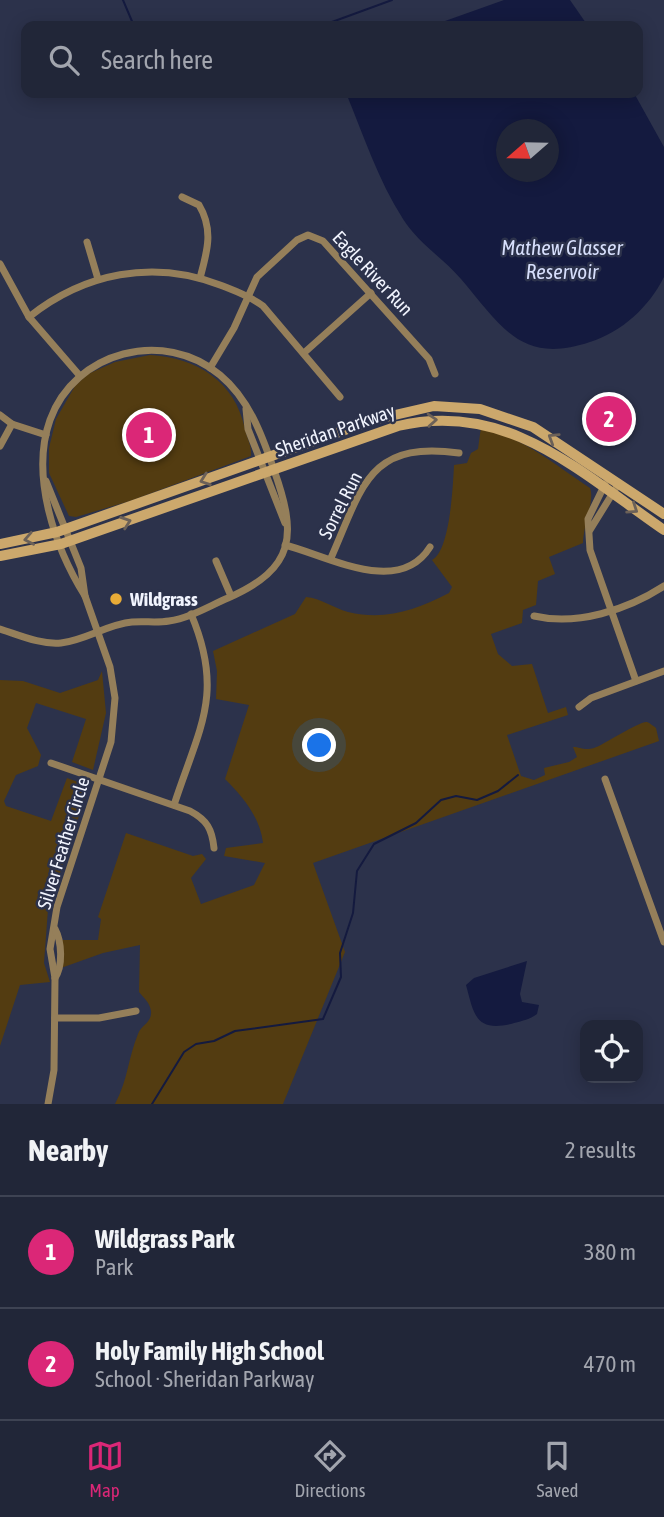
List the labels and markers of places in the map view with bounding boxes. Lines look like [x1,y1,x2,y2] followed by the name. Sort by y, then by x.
[586,393,632,445] pin: 2
[126,409,172,461] pin: 1
[129,588,198,610] place label: Wildgrass
[108,591,124,607] marker: Wildgrass

